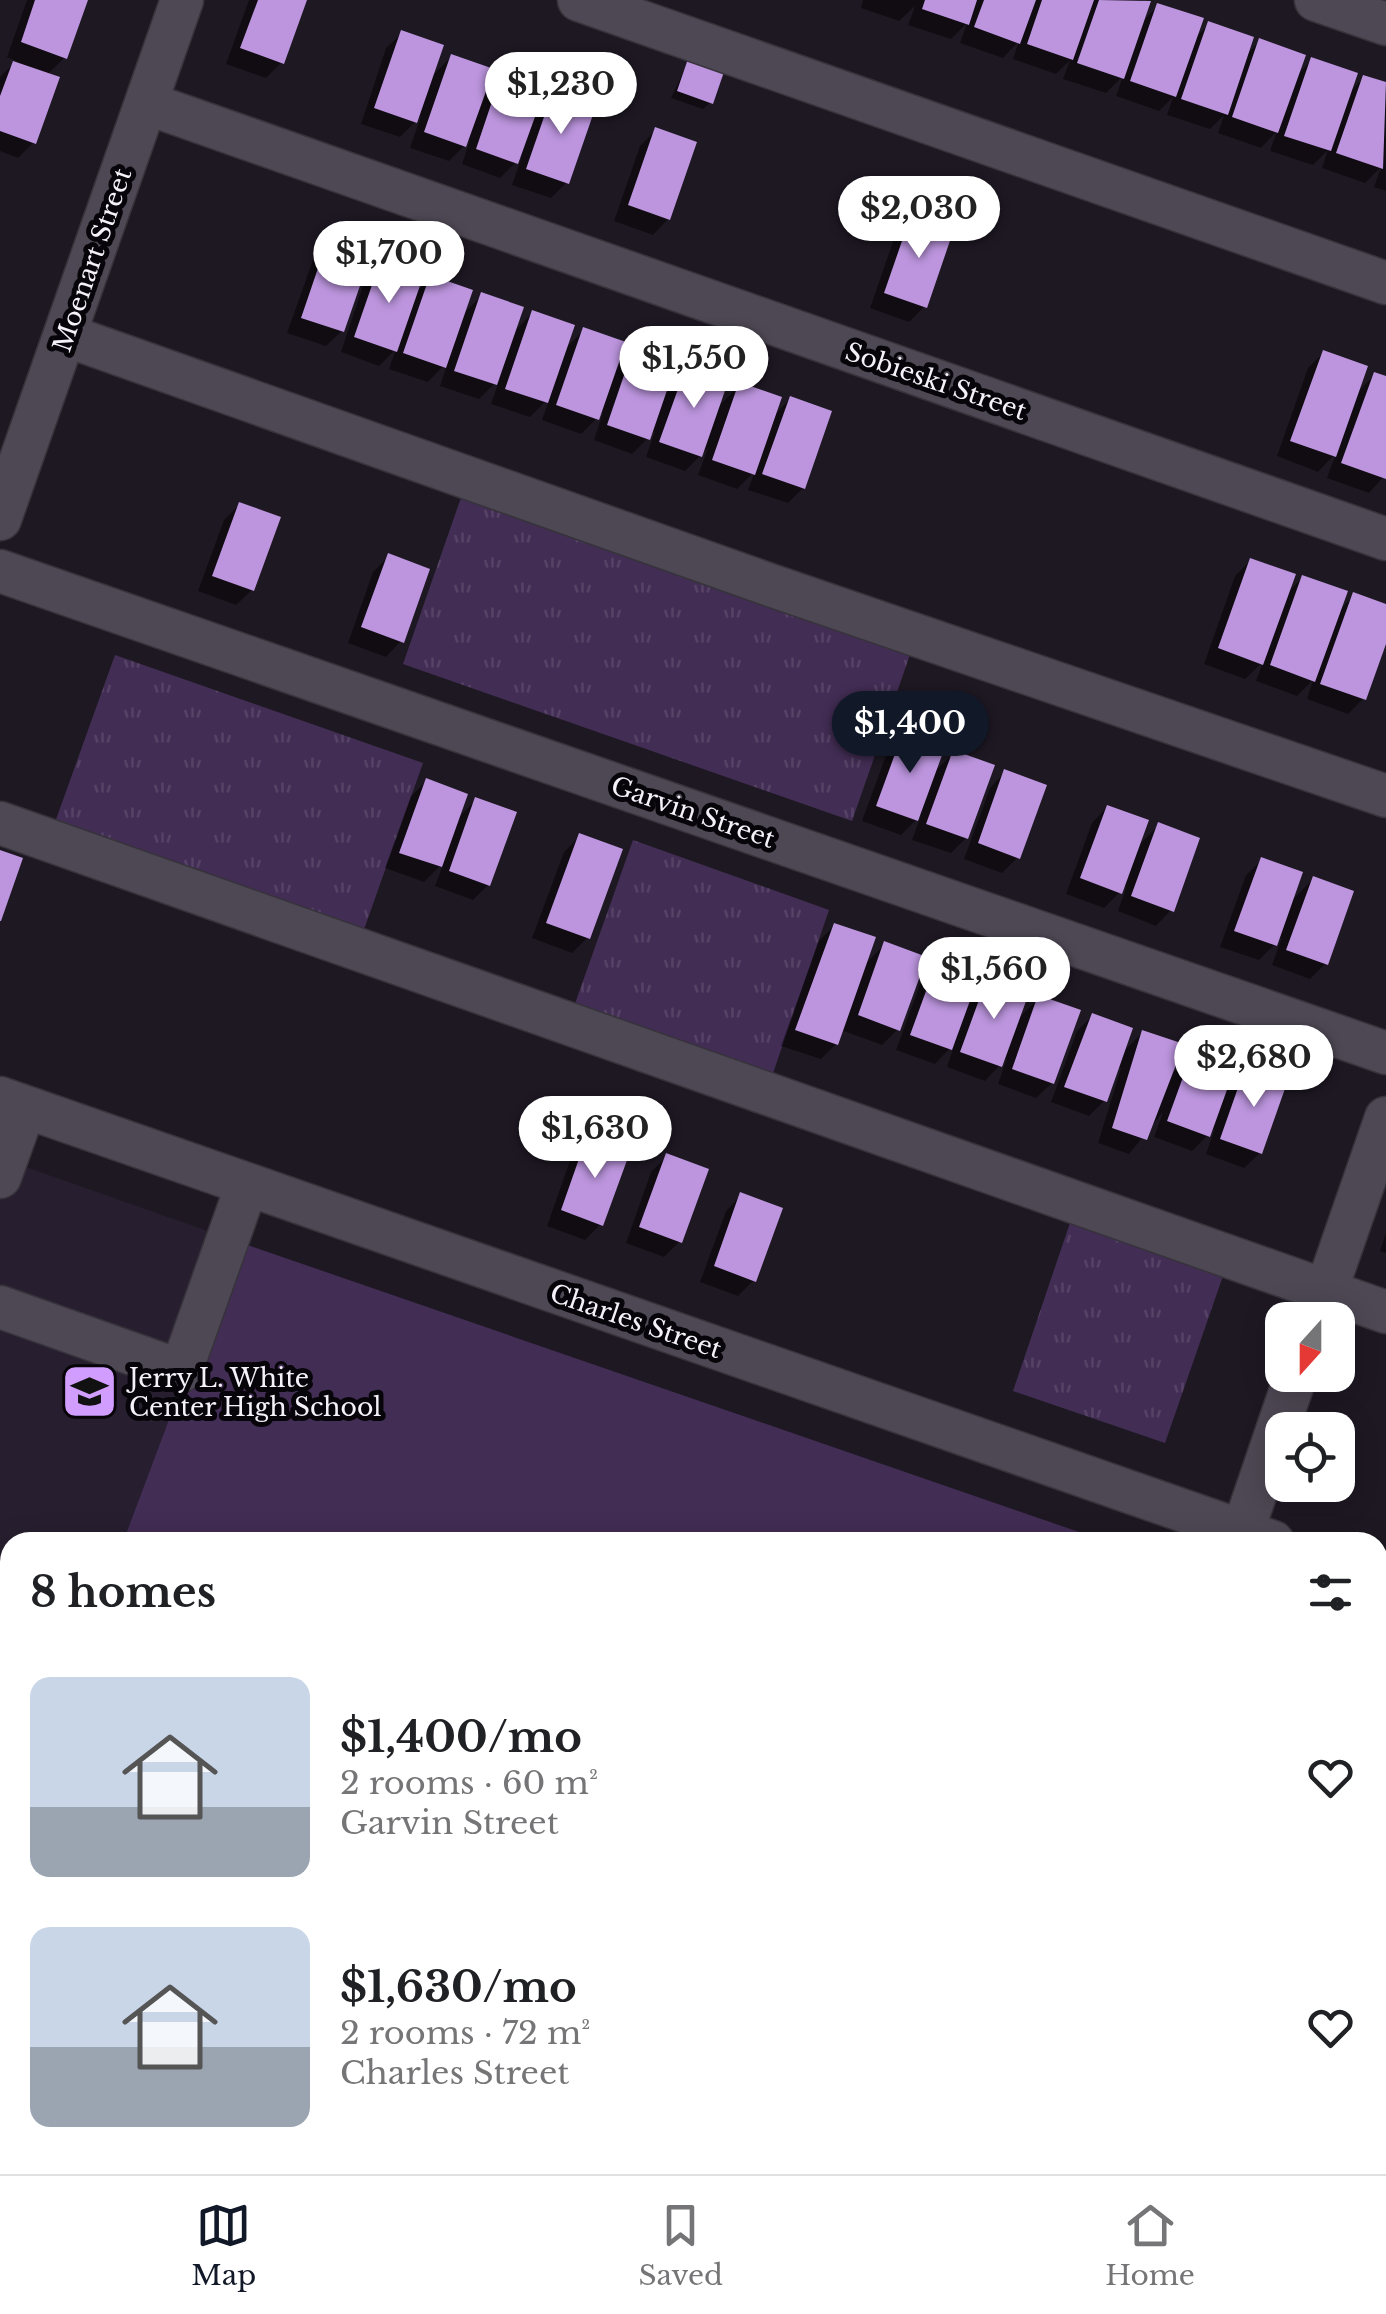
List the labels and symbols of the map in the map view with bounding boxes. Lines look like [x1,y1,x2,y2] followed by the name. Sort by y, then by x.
[480,52,642,137] pin: $1,230
[47,164,139,356] street label: Moenart Street
[838,176,1000,261] pin: $2,030
[308,221,470,306] pin: $1,700
[613,326,775,411] pin: $1,550
[841,336,1031,427] street label: Sobieski Street
[829,691,991,776] pin: $1,400
[607,770,779,855] street label: Garvin Street
[913,937,1075,1022] pin: $1,560
[1173,1025,1335,1110] pin: $2,680
[514,1096,676,1181] pin: $1,630
[546,1278,726,1365] street label: Charles Street
[1265,1302,1355,1392] north arrow
[60,1362,120,1422] school or university icon: Jerry L. White Center High School
[126,1363,381,1423] place label: Jerry L. White Center High School

